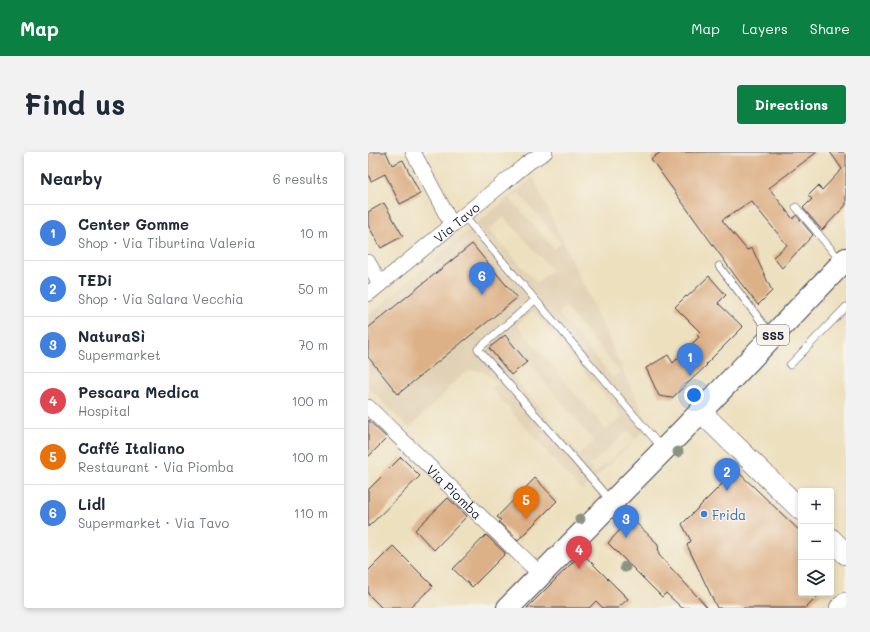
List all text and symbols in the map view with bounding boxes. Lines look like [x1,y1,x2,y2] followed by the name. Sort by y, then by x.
[20,16,59,41] text: Map
[691,19,720,38] text: Map
[742,19,788,38] text: Layers
[810,19,850,38] text: Share
[737,85,846,124] button: Directions
[24,86,125,122] text: Find us
[40,167,102,189] text: Nearby
[273,170,328,187] text: 6 results
[430,198,483,246] street label: Via Tavo
[78,214,189,234] text: Center Gomme
[50,224,56,241] text: 1
[300,224,328,241] text: 10 m
[78,234,256,251] text: Shop · Via Tiburtina Valeria
[469,262,495,295] pin: 6
[78,270,112,290] text: TEDi
[49,280,57,297] text: 2
[298,280,328,297] text: 50 m
[78,290,244,307] text: Shop · Via Salara Vecchia
[757,325,789,345] road number: SS5
[78,326,146,346] text: NaturaSì
[49,336,57,353] text: 3
[298,336,328,353] text: 70 m
[677,343,703,376] pin: 1
[78,346,161,363] text: Supermarket
[78,382,199,402] text: Pescara Medica
[684,385,704,405] your location
[49,392,57,409] text: 4
[292,392,328,409] text: 100 m
[78,402,130,419] text: Hospital
[78,438,185,458] text: Caffé Italiano
[49,448,57,465] text: 5
[292,448,328,465] text: 100 m
[78,458,234,475] text: Restaurant · Via Piomba
[714,458,740,491] pin: 2
[423,460,486,522] street label: Via Piomba
[513,486,539,519] pin: 5
[798,488,834,596] map controls
[798,488,834,524] button: +
[78,494,105,514] text: Lidl
[49,504,57,521] text: 6
[294,504,328,521] text: 110 m
[613,505,639,538] pin: 3
[712,506,746,523] place label: Frida
[699,509,709,519] marker: Frida
[78,514,229,531] text: Supermarket · Via Tavo
[798,524,834,560] button: −
[566,536,592,569] pin: 4
[798,560,834,596] button: layers

